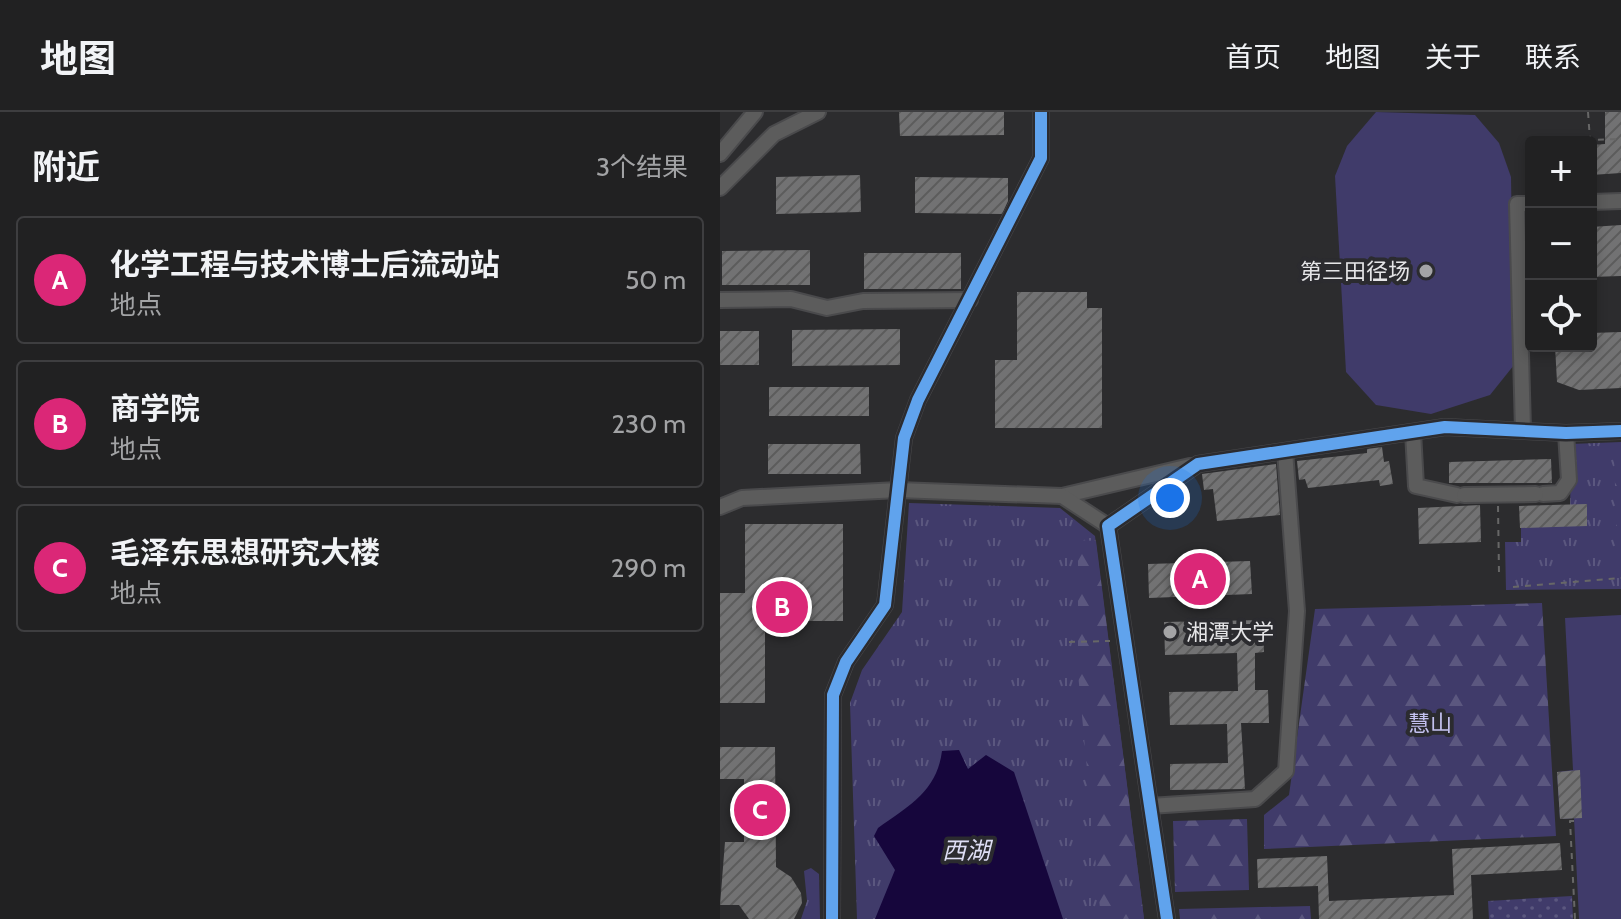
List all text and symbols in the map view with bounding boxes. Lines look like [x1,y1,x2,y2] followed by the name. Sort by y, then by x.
[40,35,116,82] text: 地图
[1225,40,1281,74] text: 首页
[1325,40,1381,74] text: 地图
[1425,40,1481,74] text: 关于
[1525,40,1581,74] text: 联系
[1525,136,1597,352] map controls
[1525,136,1597,208] button: +
[32,146,100,188] text: 附近
[596,151,688,183] text: 3个结果
[1525,208,1597,280] button: −
[110,246,500,283] text: 化学工程与技术博士后流动站
[1300,258,1410,285] place label: 第三田径场
[1417,262,1435,280] marker: 第三田径场
[52,264,68,296] text: A
[625,264,686,296] text: 50 m
[1525,280,1597,352] button: locate
[110,289,162,321] text: 地点
[110,390,200,427] text: 商学院
[52,408,68,440] text: B
[612,408,686,440] text: 230 m
[110,433,162,465] text: 地点
[1150,478,1190,518] your location
[110,534,380,571] text: 毛泽东思想研究大楼
[1174,549,1226,609] pin: A
[52,552,68,584] text: C
[611,552,686,584] text: 290 m
[110,577,162,609] text: 地点
[756,577,808,637] pin: B
[1186,619,1274,646] place label: 湘潭大学
[1161,623,1179,641] marker: 湘潭大学
[1408,710,1452,737] park label: 慧山
[734,780,786,840] pin: C
[942,836,994,865] water label: 西湖

